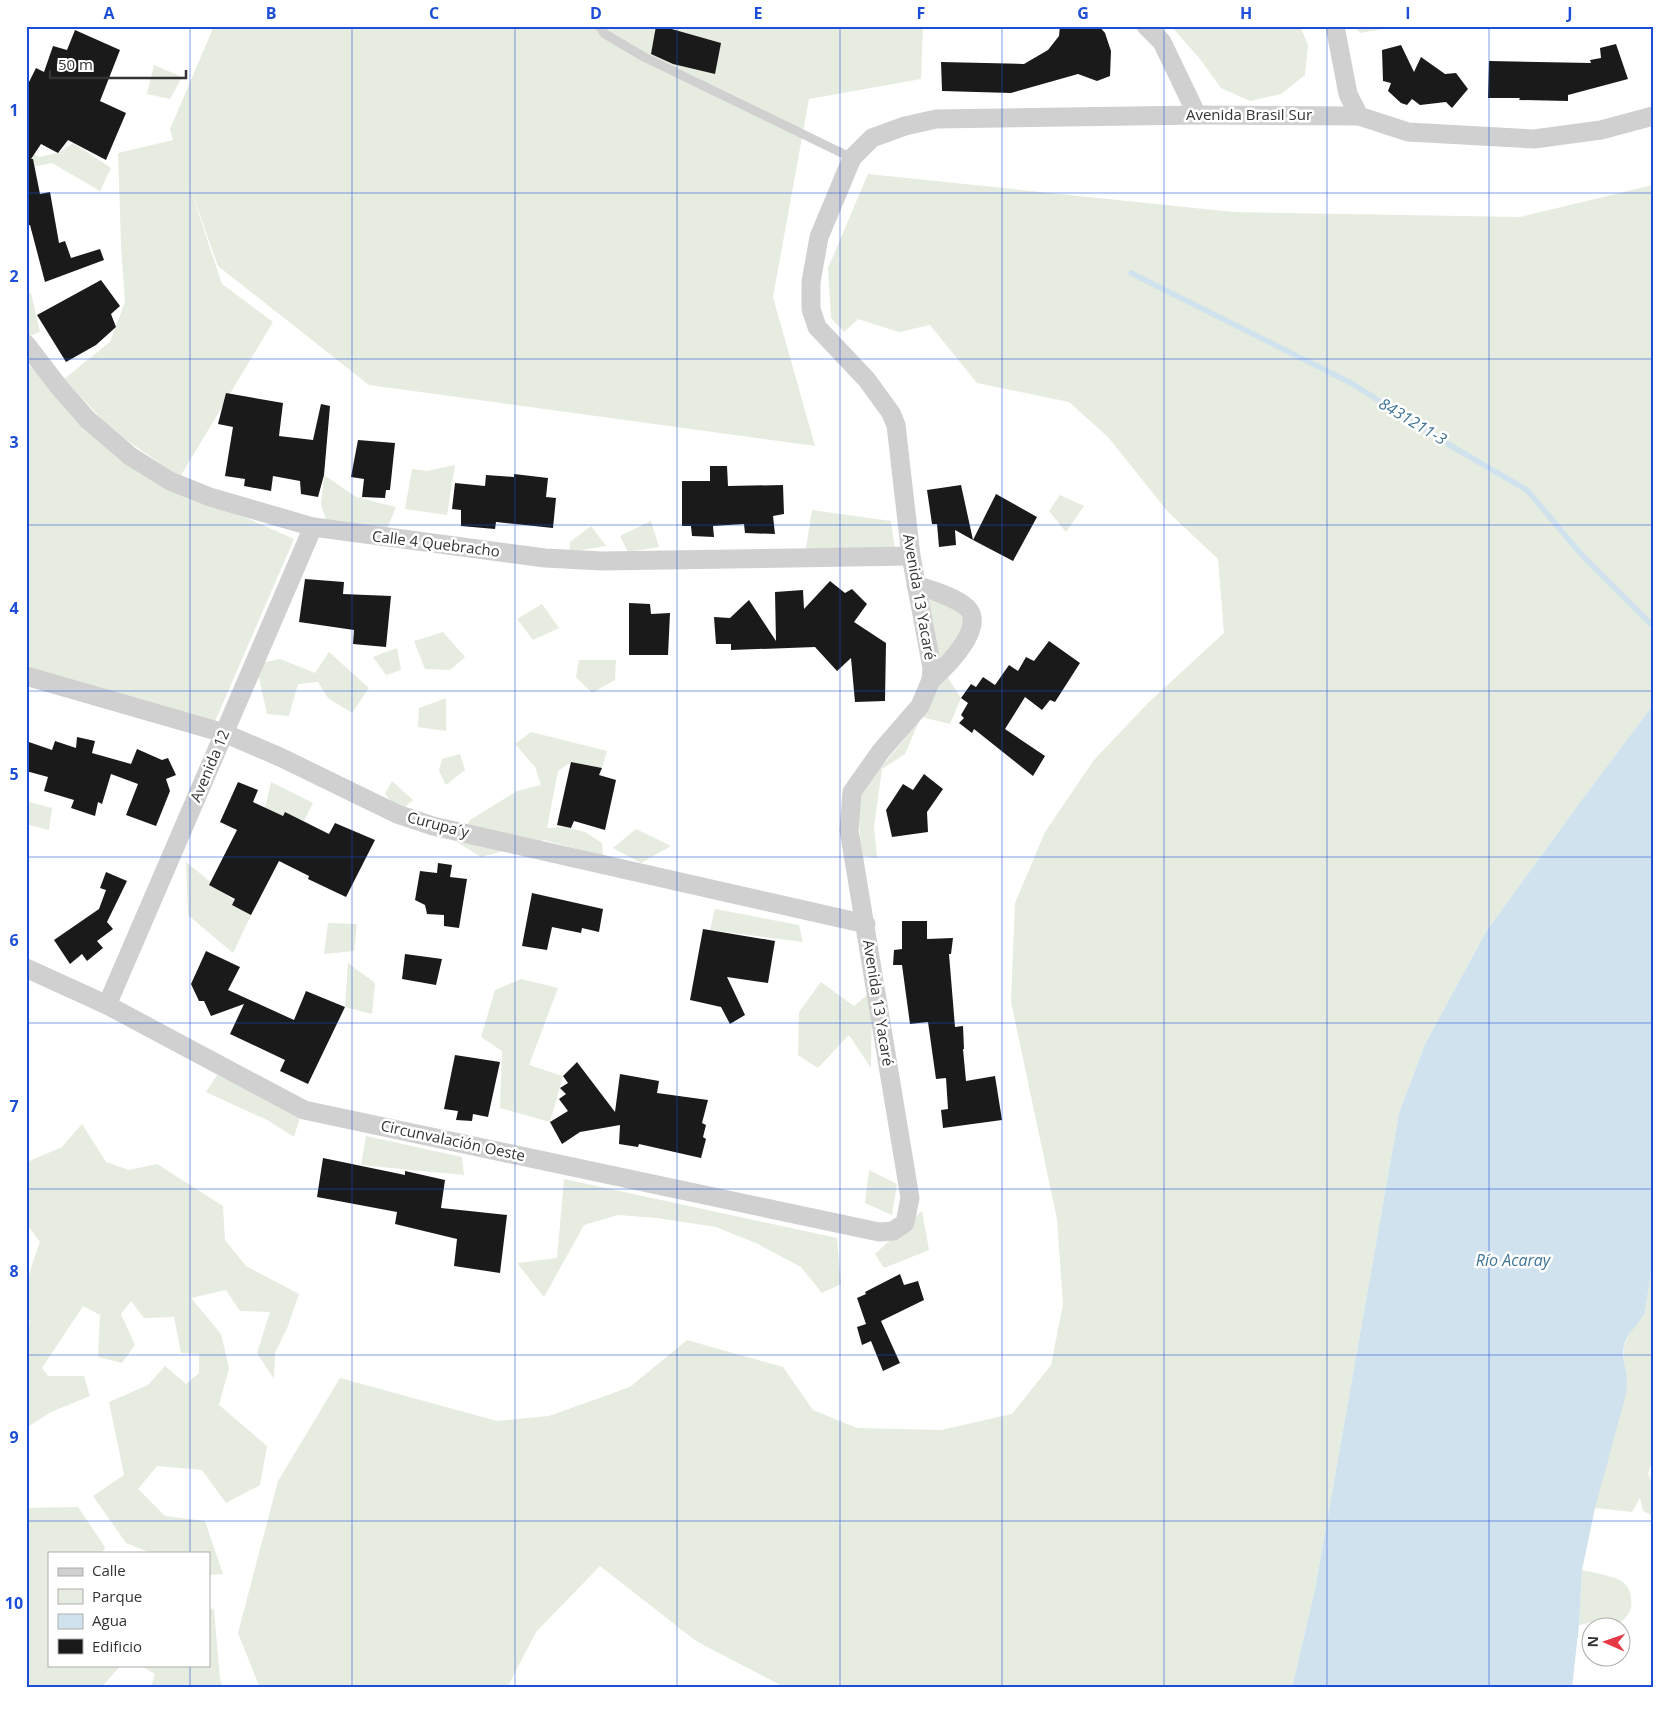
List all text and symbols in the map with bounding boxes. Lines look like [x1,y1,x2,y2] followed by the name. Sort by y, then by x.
[103,2,115,24] text: A
[266,2,276,24] text: B
[429,2,439,24] text: C
[590,2,602,24] text: D
[754,2,763,24] text: E
[917,2,925,24] text: F
[1077,2,1089,24] text: G
[1240,2,1252,24] text: H
[1405,2,1411,24] text: I
[1565,2,1573,24] text: J
[50,48,186,80] scale bar
[58,54,93,74] text: 50 m
[9,99,19,121] text: 1
[1186,104,1312,124] street label: Avenida Brasil Sur
[9,265,19,287] text: 2
[1375,392,1451,450] water label: 8431211-3
[9,431,19,453] text: 3
[371,525,501,561] street label: Calle 4 Quebracho
[899,532,941,661] street label: Avenida 13 Yacaré
[9,597,19,619] text: 4
[185,726,233,805] street label: Avenida 12
[9,763,19,785] text: 5
[405,806,472,842] street label: Curupa´y
[9,929,19,951] text: 6
[859,938,899,1067] street label: Avenida 13 Yacaré
[9,1095,19,1117] text: 7
[379,1115,527,1165] street label: Circunvalación Oeste
[1476,1249,1552,1271] water label: Río Acaray
[9,1260,19,1282] text: 8
[9,1426,19,1448] text: 9
[48,1552,210,1666] legend
[92,1560,126,1580] text: Calle
[92,1586,142,1606] text: Parque
[5,1592,23,1614] text: 10
[92,1610,127,1630] text: Agua
[1582,1616,1632,1666] north arrow
[92,1636,142,1656] text: Edificio
[1583,1636,1602,1648] text: N

